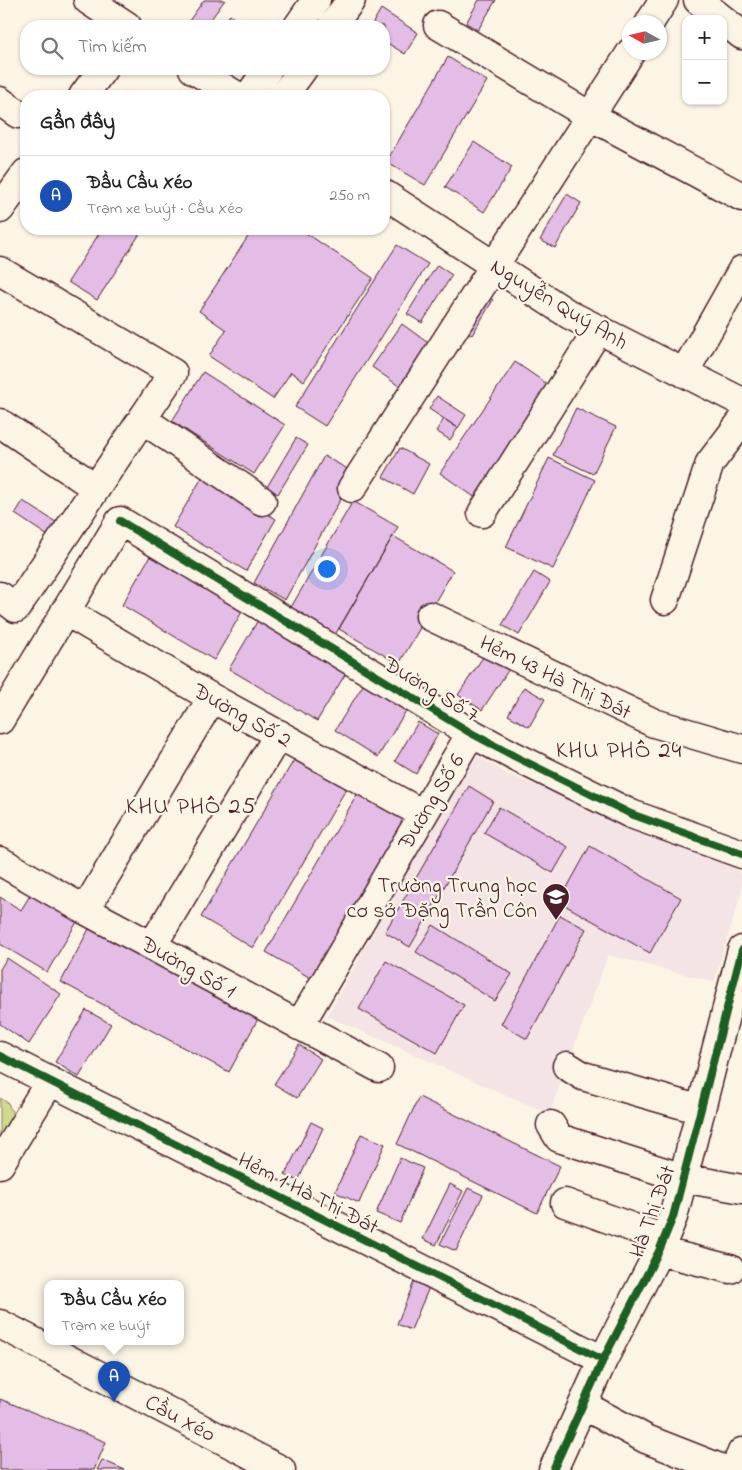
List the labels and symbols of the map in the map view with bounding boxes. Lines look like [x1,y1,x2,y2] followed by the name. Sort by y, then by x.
[622,15,667,60] north arrow
[483,252,633,360] street label: Nguyễn Quý Anh
[314,556,340,582] your location
[473,628,637,730] street label: Hẻm 43 Hà Thị Đát
[375,649,484,733] street label: Đường Số 7
[185,676,297,758] street label: Đường Số 2
[556,734,682,769] district label: KHU PHỐ 24
[391,748,475,858] street label: Đường Số 6
[126,790,256,825] district label: KHU PHỐ 25
[347,871,537,929] place label: Trường Trung học cơ sở Đặng Trần Côn
[541,882,571,921] school or university icon: Trường Trung học cơ sở Đặng Trần Côn
[133,929,241,1009] street label: Đường Số 1
[232,1145,384,1244] street label: Hẻm 1 Hà Thị Đát
[622,1161,686,1263] street label: Hà Thị Đát
[98,1361,130,1402] pin: A
[139,1388,221,1452] street label: Cầu Xéo

